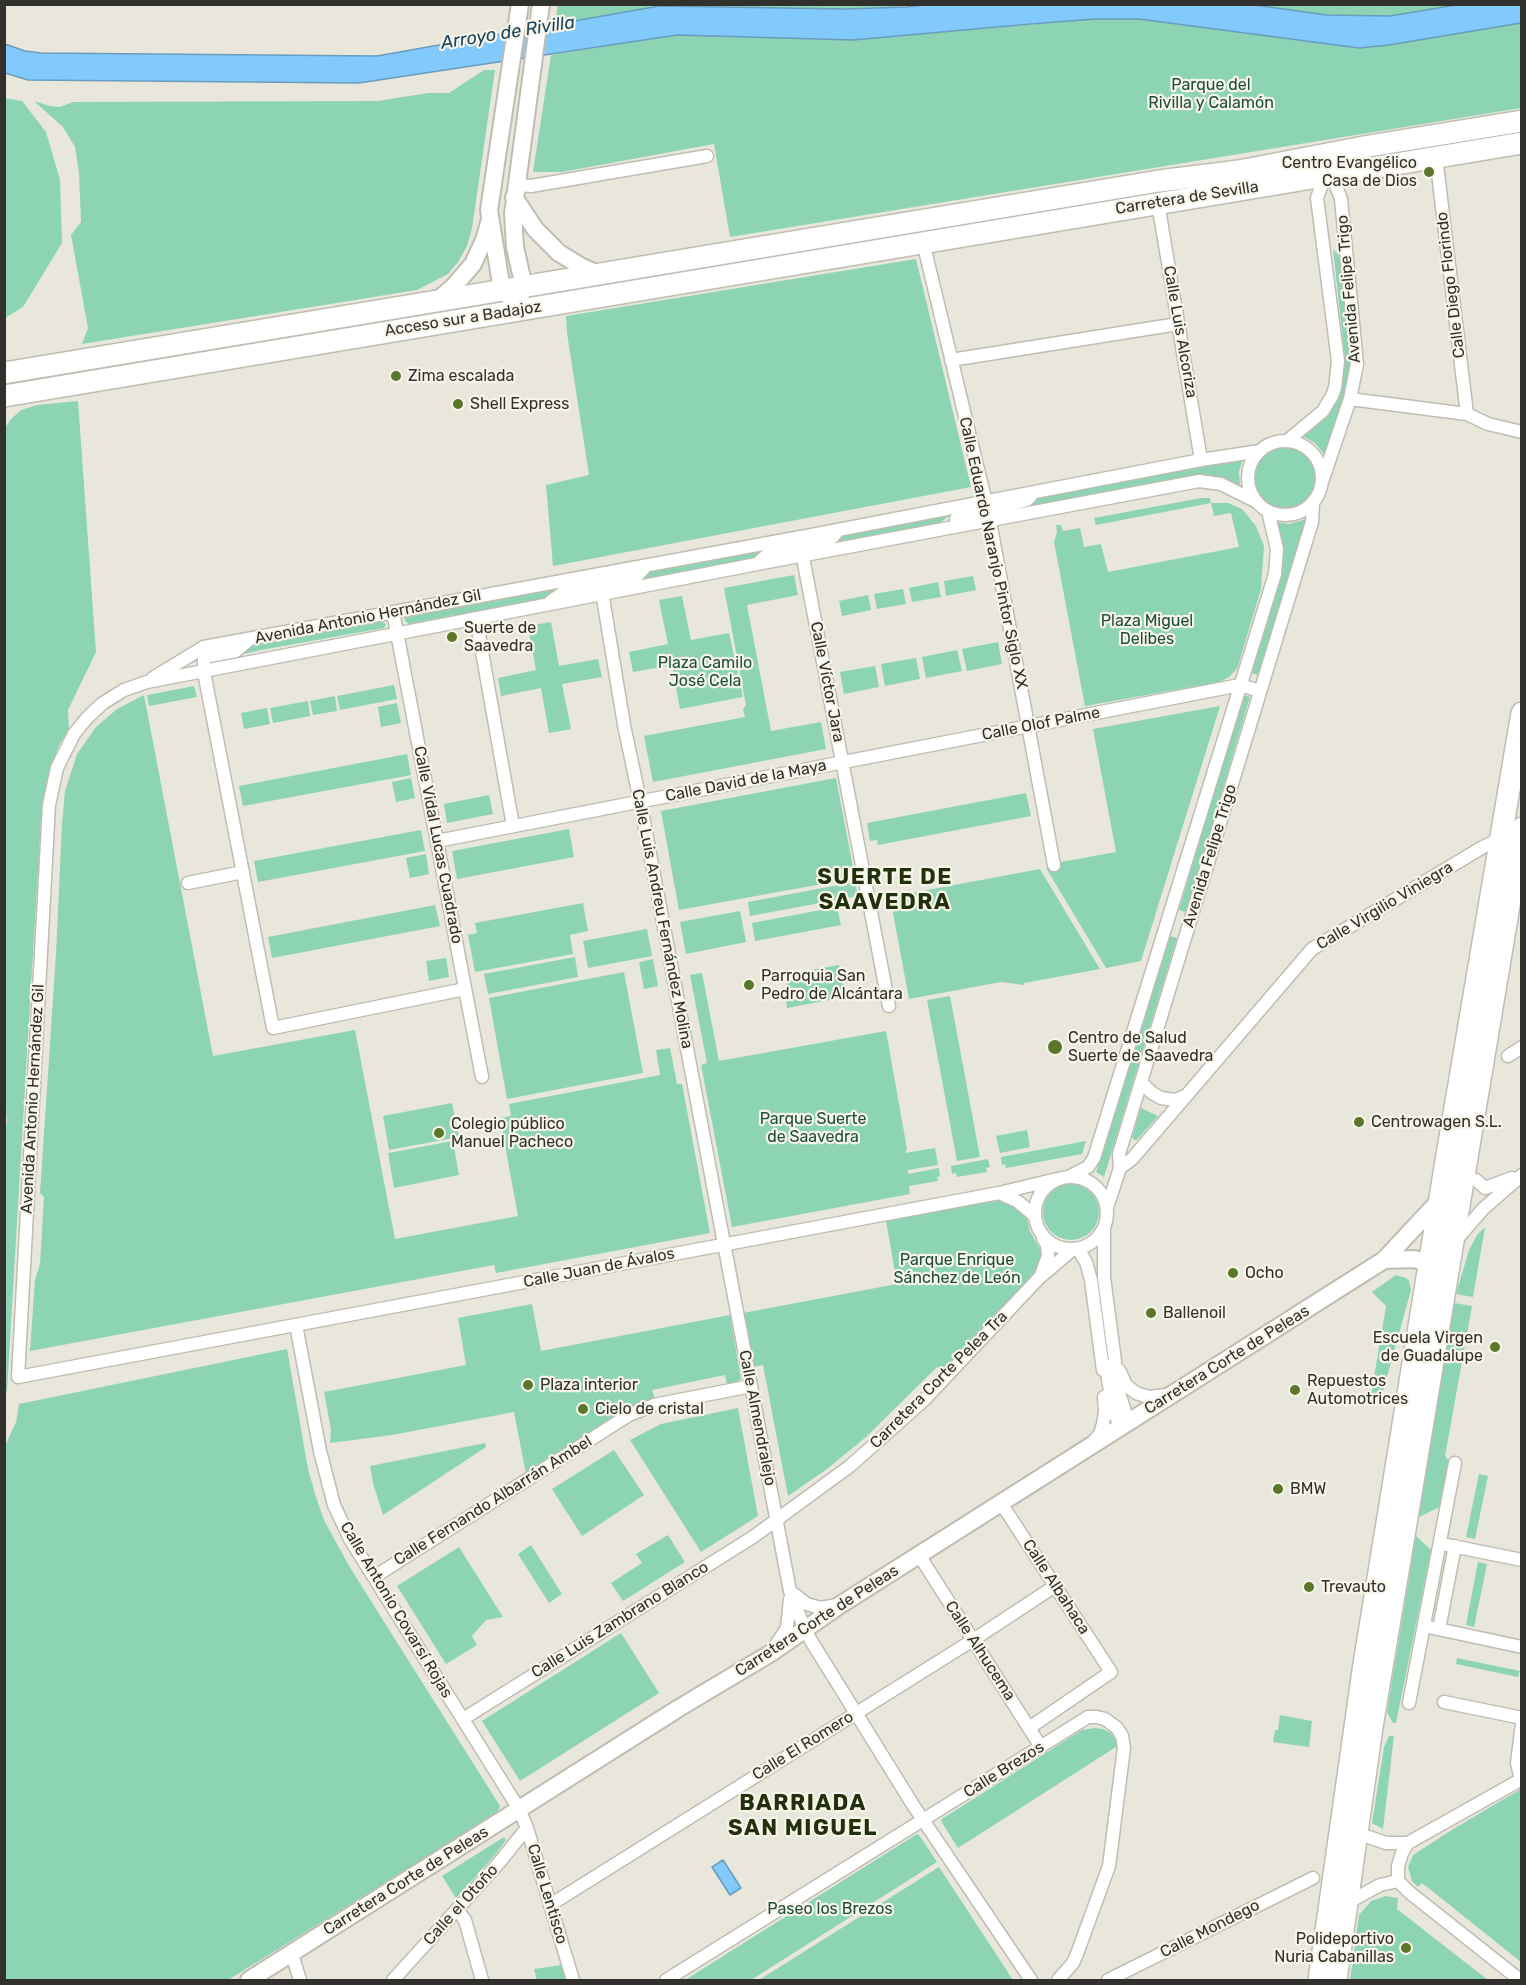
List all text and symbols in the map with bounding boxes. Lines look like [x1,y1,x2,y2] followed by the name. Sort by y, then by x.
[440,12,576,54] water label: Arroyo de Rivilla
[1148,75,1274,113] park label: Parque del Rivilla y Calamón
[1282,153,1417,191] place label: Centro Evangélico Casa de Dios
[1422,165,1436,179] marker: Centro Evangélico Casa de Dios
[1114,177,1260,219] street label: Carretera de Sevilla
[1432,211,1470,359] street label: Calle Diego Florindo
[1333,214,1365,364] street label: Avenida Felipe Trigo
[1159,264,1201,400] street label: Calle Luis Alcoriza
[383,297,543,341] street label: Acceso sur a Badajoz
[408,366,514,386] place label: Zima escalada
[389,369,403,383] marker: Zima escalada
[470,394,569,414] place label: Shell Express
[451,397,465,411] marker: Shell Express
[955,415,1031,691] street label: Calle Eduardo Naranjo Pintor Siglo XX
[253,586,483,648] street label: Avenida Antonio Hernández Gil
[1101,611,1193,649] park label: Plaza Miguel Delibes
[464,618,536,656] place label: Suerte de Saavedra
[806,620,848,744] street label: Calle Víctor Jara
[445,630,459,644] marker: Suerte de Saavedra
[658,653,752,691] park label: Plaza Camilo José Cela
[980,703,1102,745] street label: Calle Olof Palme
[409,745,467,945] street label: Calle Vidal Lucas Cuadrado
[664,756,828,806] street label: Calle David de la Maya
[1179,782,1241,930] street label: Avenida Felipe Trigo
[627,788,697,1050] street label: Calle Luis Andreu Fernández Molina
[1313,858,1457,954] street label: Calle Virgilio Viniegra
[817,865,953,916] district label: SUERTE DE SAAVEDRA
[761,966,903,1004] place label: Parroquia San Pedro de Alcántara
[742,978,756,992] marker: Parroquia San Pedro de Alcántara
[17,984,49,1214] street label: Avenida Antonio Hernández Gil
[1068,1028,1213,1066] place label: Centro de Salud Suerte de Saavedra
[1046,1038,1064,1056] marker: Centro de Salud Suerte de Saavedra
[760,1109,866,1147] park label: Parque Suerte de Saavedra
[1371,1112,1502,1132] place label: Centrowagen S.L.
[451,1114,573,1152] place label: Colegio público Manuel Pacheco
[1352,1115,1366,1129] marker: Centrowagen S.L.
[432,1126,446,1140] marker: Colegio público Manuel Pacheco
[522,1244,676,1292] street label: Calle Juan de Ávalos
[893,1250,1021,1288] park label: Parque Enrique Sánchez de León
[1245,1263,1284,1283] place label: Ocho
[1226,1266,1240,1280] marker: Ocho
[1141,1301,1313,1419] street label: Carretera Corte de Peleas
[1163,1303,1226,1323] place label: Ballenoil
[1144,1306,1158,1320] marker: Ballenoil
[866,1307,1012,1453] street label: Carretera Corte Pelea Tra
[1373,1328,1483,1366] place label: Escuela Virgen de Guadalupe
[1488,1340,1502,1354] marker: Escuela Virgen de Guadalupe
[734,1348,780,1488] street label: Calle Almendralejo
[1307,1371,1408,1409] place label: Repuestos Automotrices
[540,1375,638,1395] place label: Plaza interior
[521,1378,535,1392] marker: Plaza interior
[1288,1383,1302,1397] marker: Repuestos Automotrices
[595,1399,704,1419] place label: Cielo de cristal
[576,1402,590,1416] marker: Cielo de cristal
[390,1432,596,1570] street label: Calle Fernando Albarrán Ambel
[1290,1479,1326,1499] place label: BMW
[1271,1482,1285,1496] marker: BMW
[336,1518,456,1702] street label: Calle Antonio Covarsí Rojas
[1018,1536,1094,1638] street label: Calle Albahaca
[528,1557,712,1683] street label: Calle Luis Zambrano Blanco
[732,1561,902,1681] street label: Carretera Corte de Peleas
[1321,1577,1386,1597] place label: Trevauto
[1302,1580,1316,1594] marker: Trevauto
[941,1598,1019,1704] street label: Calle Alhucema
[749,1707,857,1785] street label: Calle El Romero
[960,1738,1048,1802] street label: Calle Brezos
[728,1791,878,1843] district label: BARRIADA SAN MIGUEL
[320,1822,492,1940] street label: Carretera Corte de Peleas
[523,1842,571,1946] street label: Calle Lentisco
[420,1861,502,1949] street label: Calle el Otoño
[1157,1896,1263,1962] street label: Calle Mondego
[767,1899,893,1919] park label: Paseo los Brezos
[1274,1929,1394,1967] place label: Polideportivo Nuria Cabanillas
[1399,1941,1413,1955] marker: Polideportivo Nuria Cabanillas

